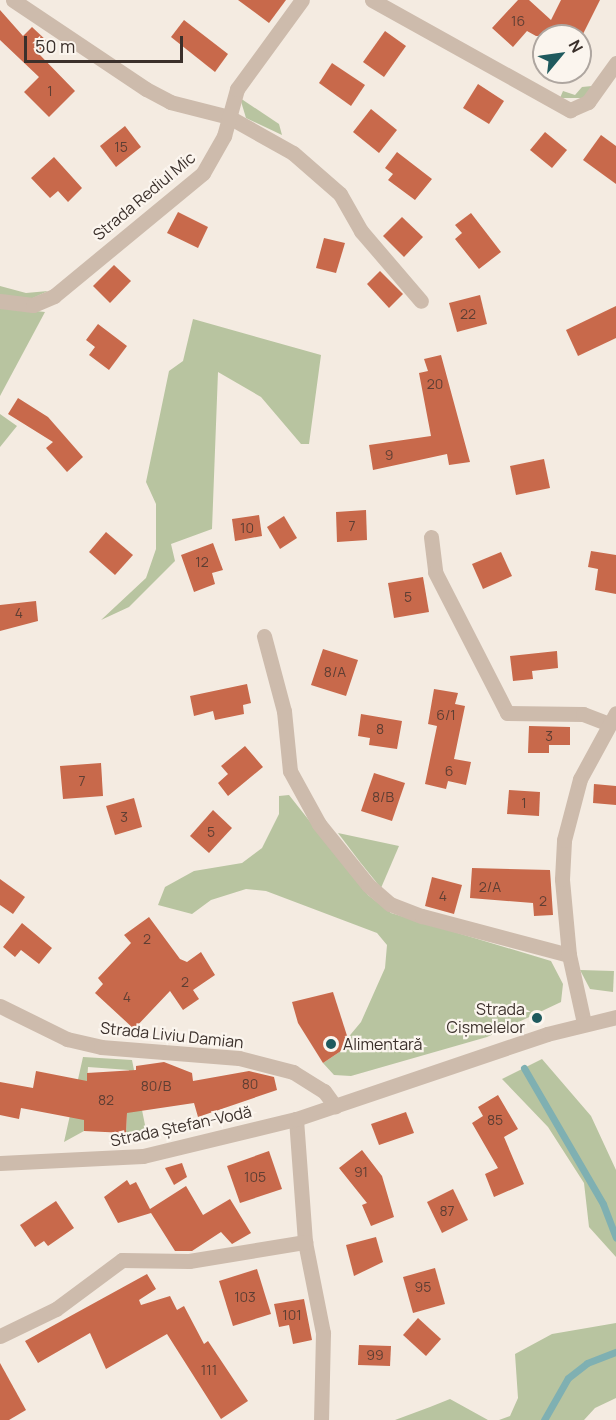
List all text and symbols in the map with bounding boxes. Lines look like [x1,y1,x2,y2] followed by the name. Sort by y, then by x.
[511,13,525,29] house number: 16
[27,24,186,62] scale bar
[532,24,592,84] north arrow
[35,34,75,58] text: 50 m
[564,36,588,57] text: N
[47,83,53,99] house number: 1
[114,139,128,155] house number: 15
[89,148,199,244] street label: Strada Rediul Mic
[460,306,476,322] house number: 22
[427,376,443,392] house number: 20
[385,447,393,463] house number: 9
[348,518,356,534] house number: 7
[240,520,254,536] house number: 10
[195,554,209,570] house number: 12
[404,589,412,605] house number: 5
[15,605,23,621] house number: 4
[324,664,346,680] house number: 8/A
[436,707,456,723] house number: 6/1
[376,721,384,737] house number: 8
[545,728,553,744] house number: 3
[445,763,453,779] house number: 6
[78,773,86,789] house number: 7
[372,789,394,805] house number: 8/B
[521,795,527,811] house number: 1
[120,809,128,825] house number: 3
[207,824,215,840] house number: 5
[479,879,501,895] house number: 2/A
[439,888,447,904] house number: 4
[539,893,547,909] house number: 2
[143,931,151,947] house number: 2
[181,974,189,990] house number: 2
[123,989,131,1005] house number: 4
[446,999,525,1037] place label: Strada Cișmelelor
[530,1011,544,1025] marker: Strada Cișmelelor
[99,1018,245,1052] street label: Strada Liviu Damian
[343,1034,422,1054] place label: Alimentară
[324,1037,338,1051] marker: Alimentară
[242,1076,258,1092] house number: 80
[141,1078,171,1094] house number: 80/B
[98,1092,114,1108] house number: 82
[109,1102,253,1150] street label: Strada Ștefan-Vodă
[487,1112,503,1128] house number: 85
[354,1164,368,1180] house number: 91
[244,1169,266,1185] house number: 105
[439,1203,455,1219] house number: 87
[415,1279,431,1295] house number: 95
[234,1289,256,1305] house number: 103
[282,1307,302,1323] house number: 101
[366,1347,384,1363] house number: 99
[201,1362,217,1378] house number: 111

